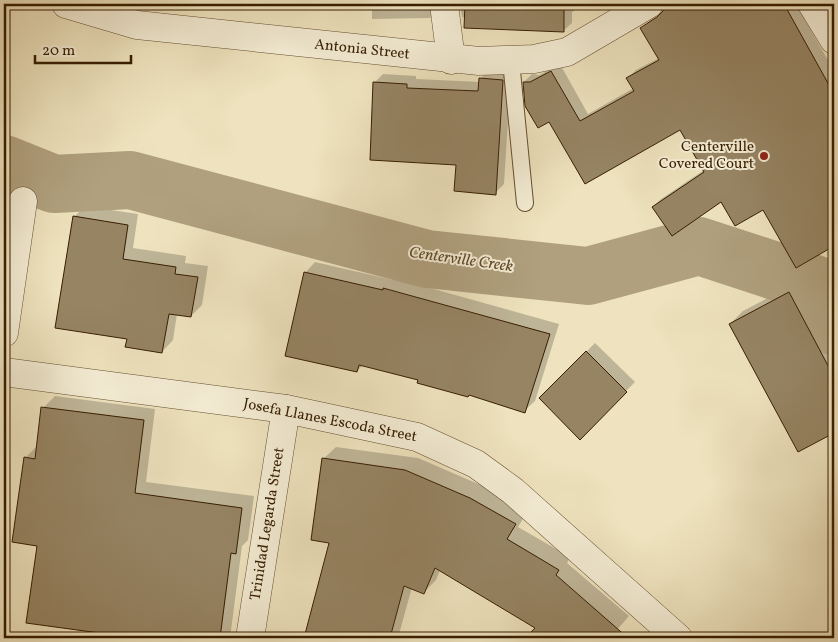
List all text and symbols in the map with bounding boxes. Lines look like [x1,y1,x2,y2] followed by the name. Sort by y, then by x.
[35,32,131,64] scale bar
[313,35,411,65] street label: Antonia Street
[42,41,75,62] text: 20 m
[659,137,754,175] place label: Centerville Covered Court
[758,150,770,162] marker: Centerville Covered Court
[408,242,515,278] water label: Centerville Creek
[241,394,419,448] street label: Josefa Llanes Escoda Street
[246,446,290,602] street label: Trinidad Legarda Street

